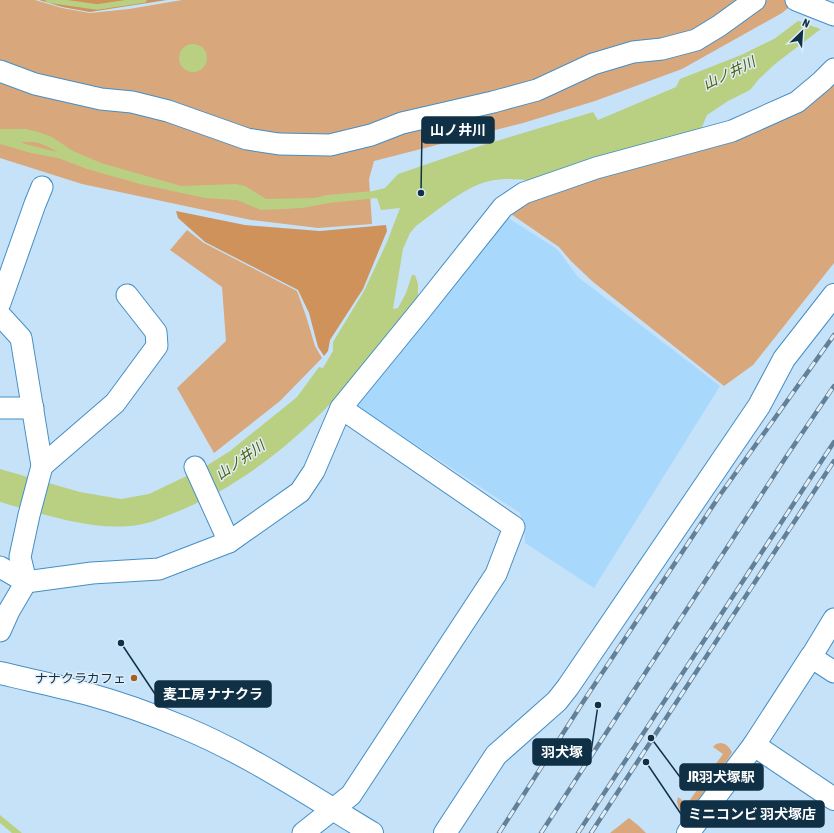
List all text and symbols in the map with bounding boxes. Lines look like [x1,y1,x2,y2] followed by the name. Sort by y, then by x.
[782,12,822,52] north arrow
[801,16,812,30] text: N
[700,53,759,92] water label: 山ノ井川
[422,117,494,143] callout: 山ノ井川
[430,122,486,138] text: 山ノ井川
[212,436,269,483] water label: 山ノ井川
[35,671,126,686] place label: ナナクラカフェ
[129,673,139,683] marker: ナナクラカフェ
[155,681,271,707] callout: 麦工房 ナナクラ
[163,686,263,702] text: 麦工房 ナナクラ
[533,739,591,765] callout: 羽犬塚
[541,744,583,760] text: 羽犬塚
[680,764,763,790] callout: JR羽犬塚駅
[686,769,755,785] text: JR羽犬塚駅
[681,801,824,827] callout: ミニコンビ 羽犬塚店
[688,806,816,822] text: ミニコンビ 羽犬塚店

